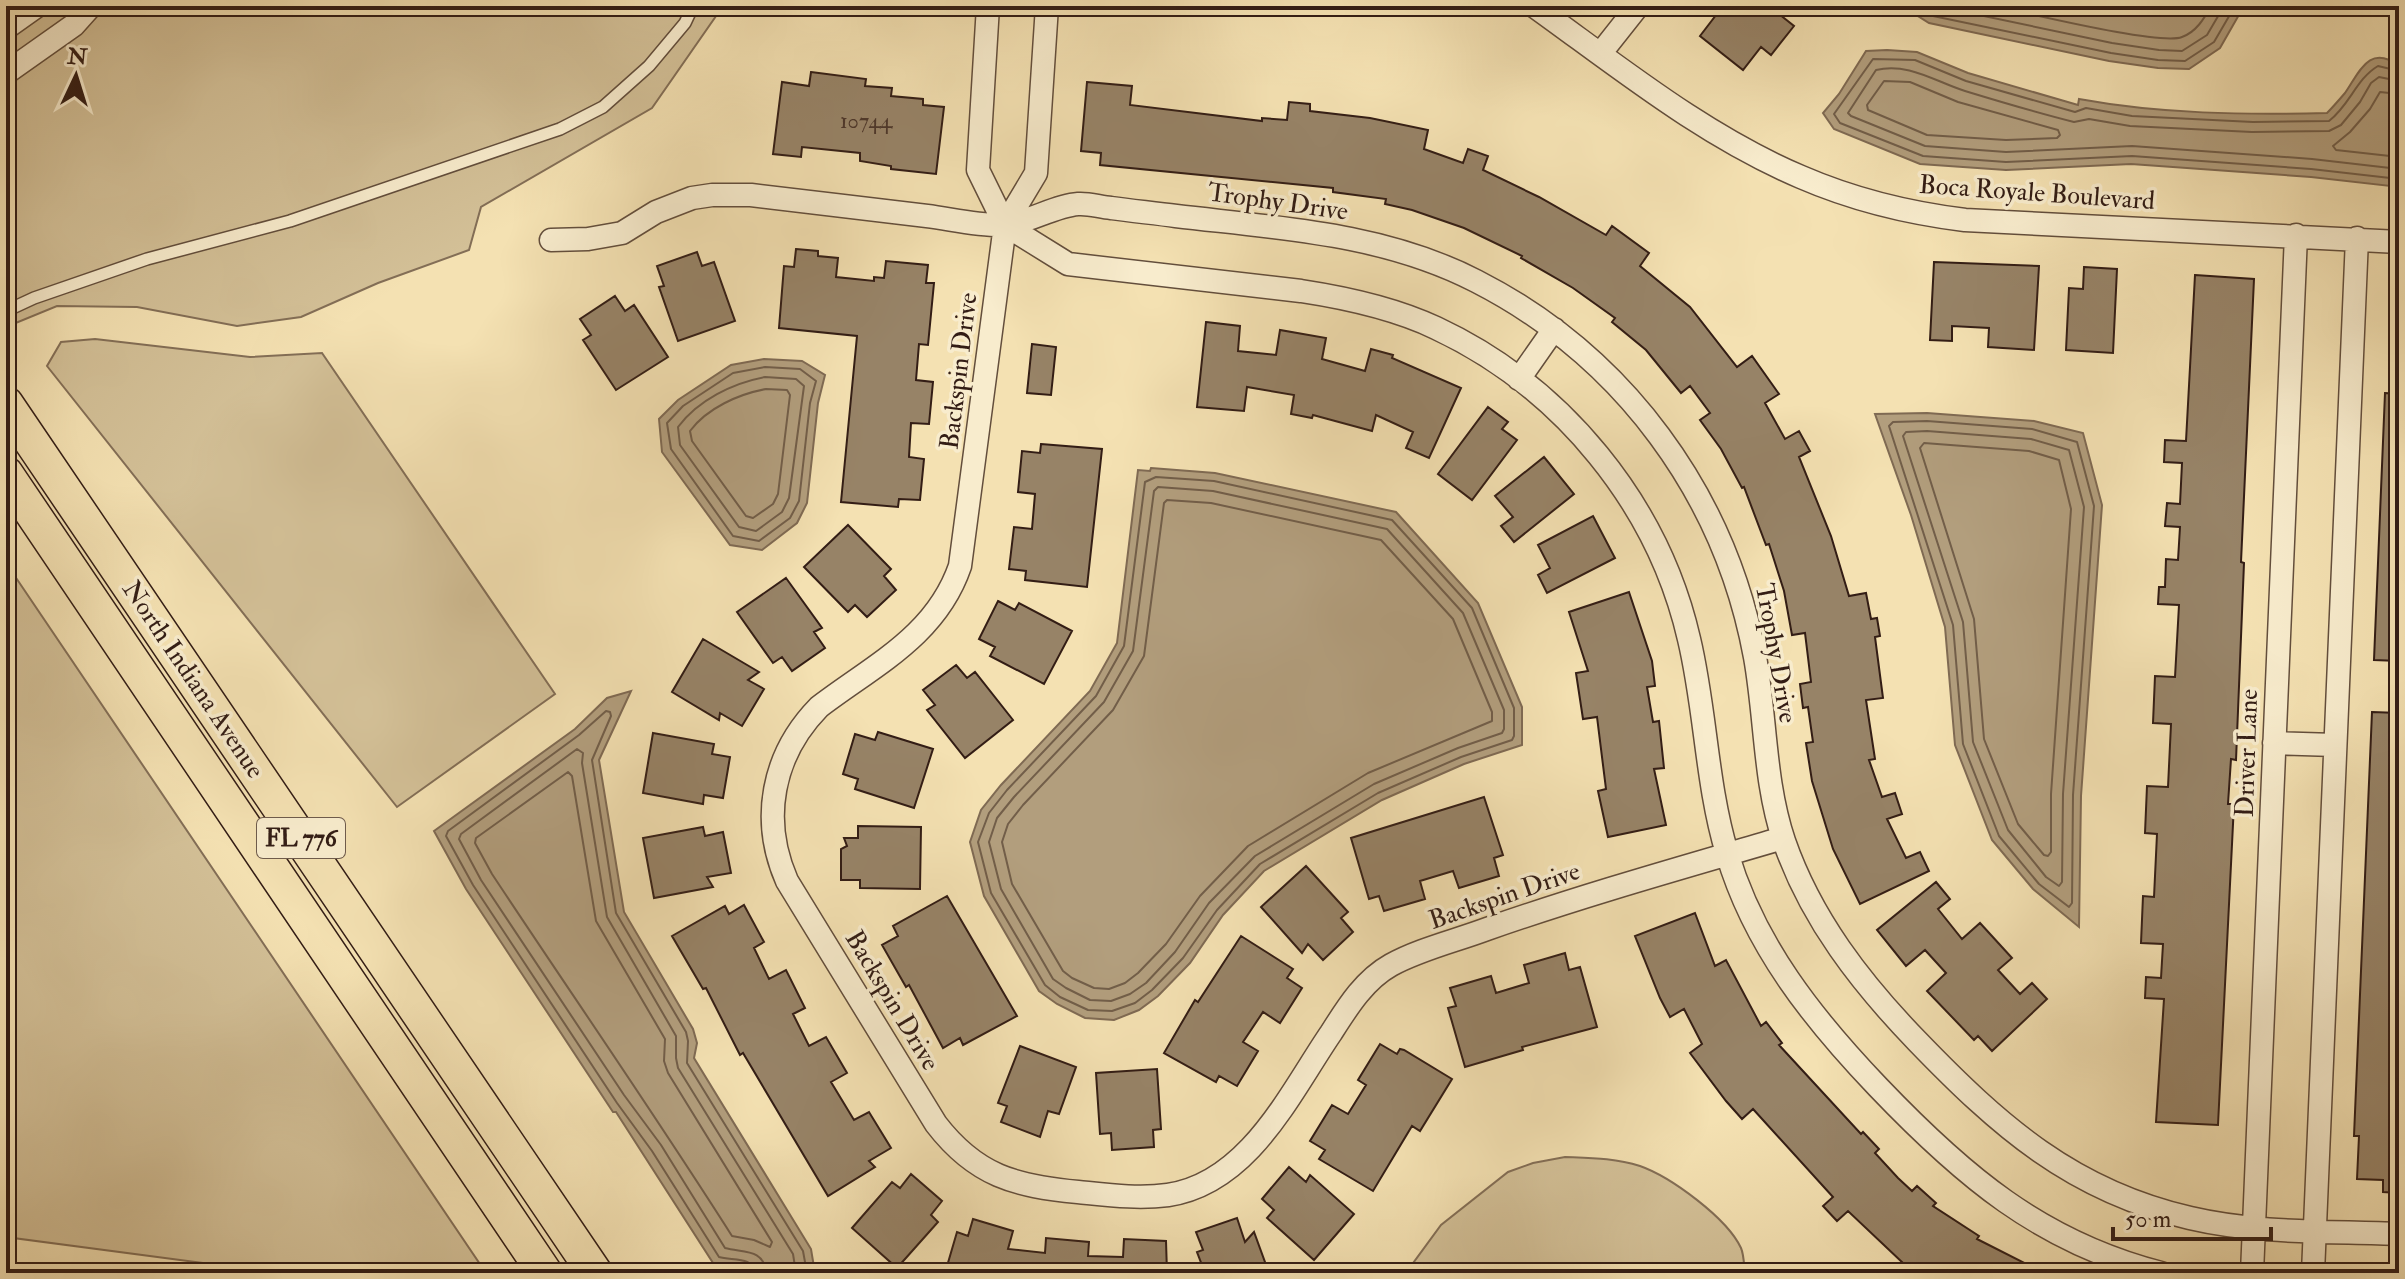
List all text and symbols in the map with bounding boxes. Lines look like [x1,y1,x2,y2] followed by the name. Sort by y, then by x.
[36,36,116,116] north arrow
[66,42,88,72] text: N
[840,107,893,135] house number: 10744
[1918,169,2156,217] street label: Boca Royale Boulevard
[1206,176,1350,229] street label: Trophy Drive
[934,291,985,451] street label: Backspin Drive
[115,575,271,785] street label: North Indiana Avenue
[1747,581,1804,726] street label: Trophy Drive
[2229,688,2265,818] street label: Driver Lane
[257,818,345,858] road number: FL 776
[1425,855,1585,938] street label: Backspin Drive
[837,925,947,1077] street label: Backspin Drive
[2113,1191,2271,1241] scale bar
[2125,1204,2172,1235] text: 50 m

